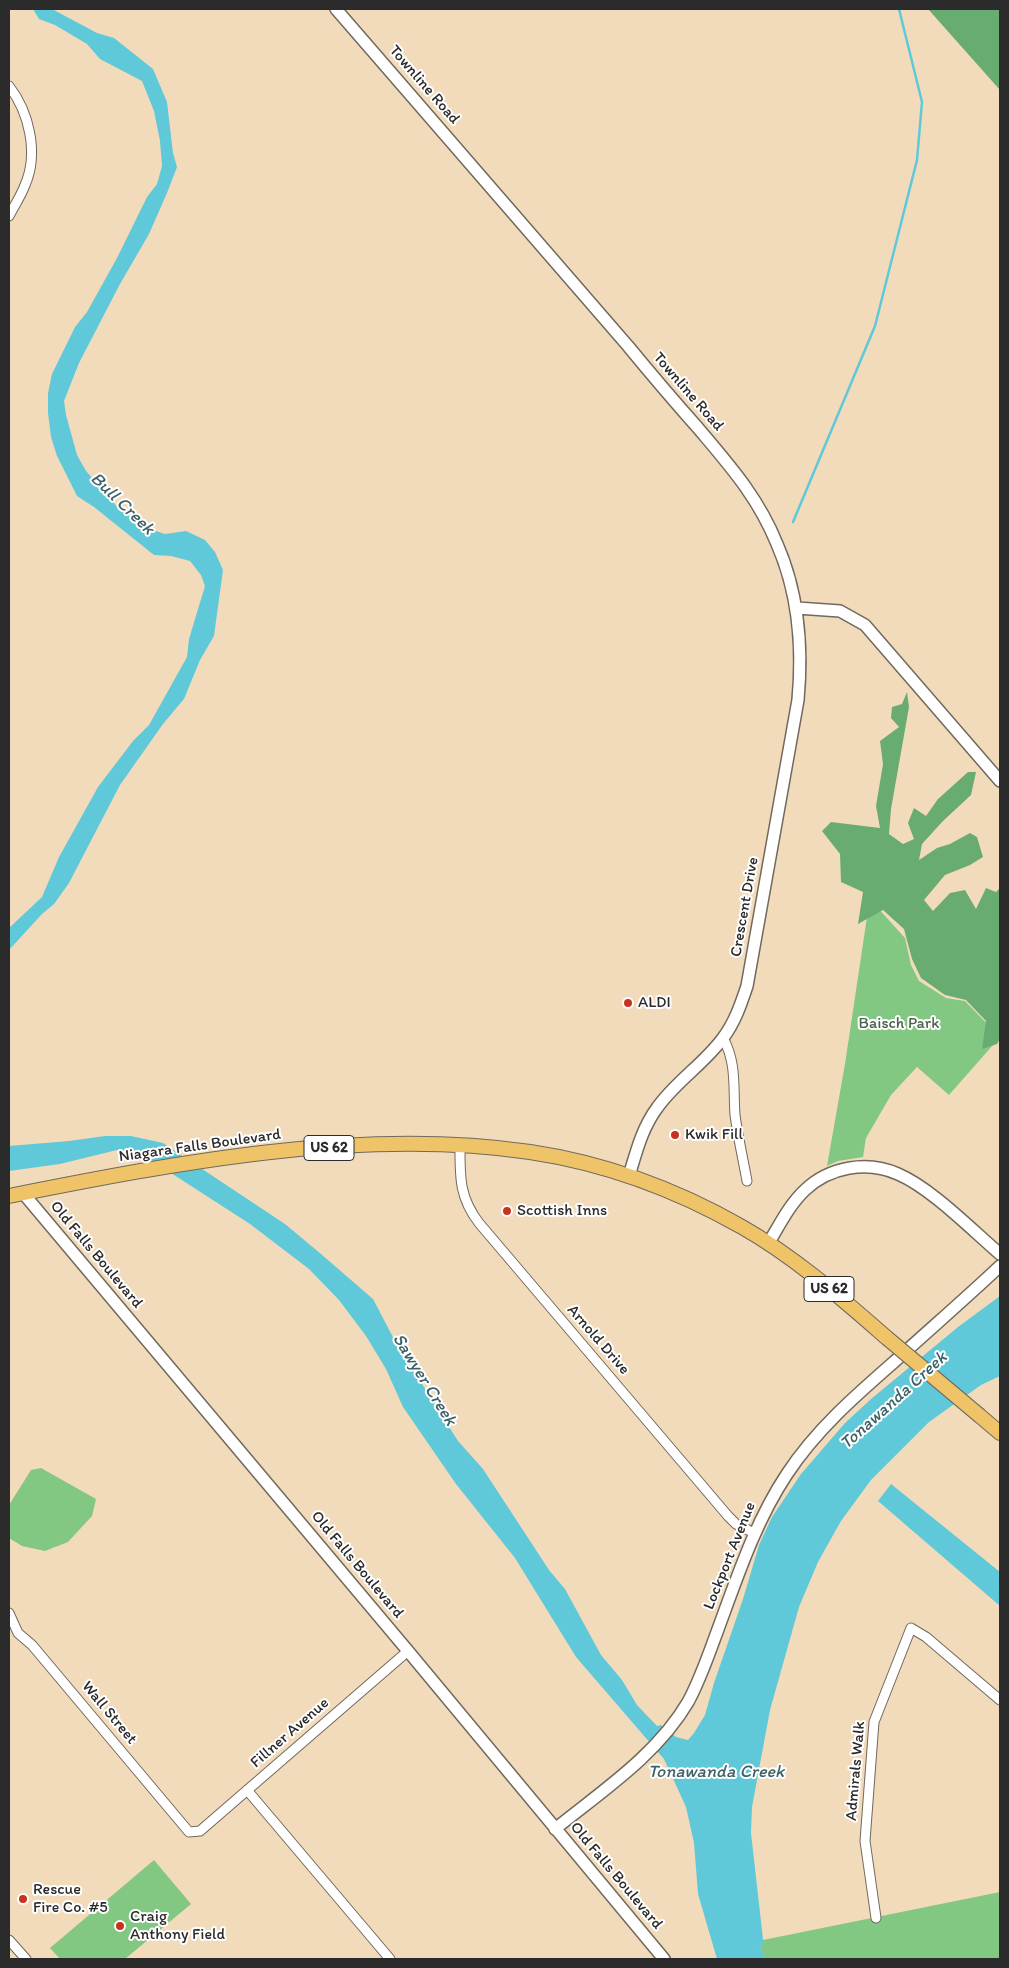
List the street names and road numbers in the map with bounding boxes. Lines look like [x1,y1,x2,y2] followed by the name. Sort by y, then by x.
[384,42,464,128] street label: Townline Road
[648,349,728,435] street label: Townline Road
[727,856,763,958] street label: Crescent Drive
[118,1125,282,1167] street label: Niagara Falls Boulevard
[304,1136,354,1160] road number: US 62
[45,1197,147,1313] street label: Old Falls Boulevard
[804,1276,854,1302] road number: US 62
[562,1301,634,1379] street label: Arnold Drive
[700,1499,760,1613] street label: Lockport Avenue
[306,1507,408,1623] street label: Old Falls Boulevard
[77,1678,141,1748] street label: Wall Street
[247,1694,333,1772] street label: Fillner Avenue
[842,1721,870,1821] street label: Admirals Walk
[565,1818,667,1934] street label: Old Falls Boulevard

